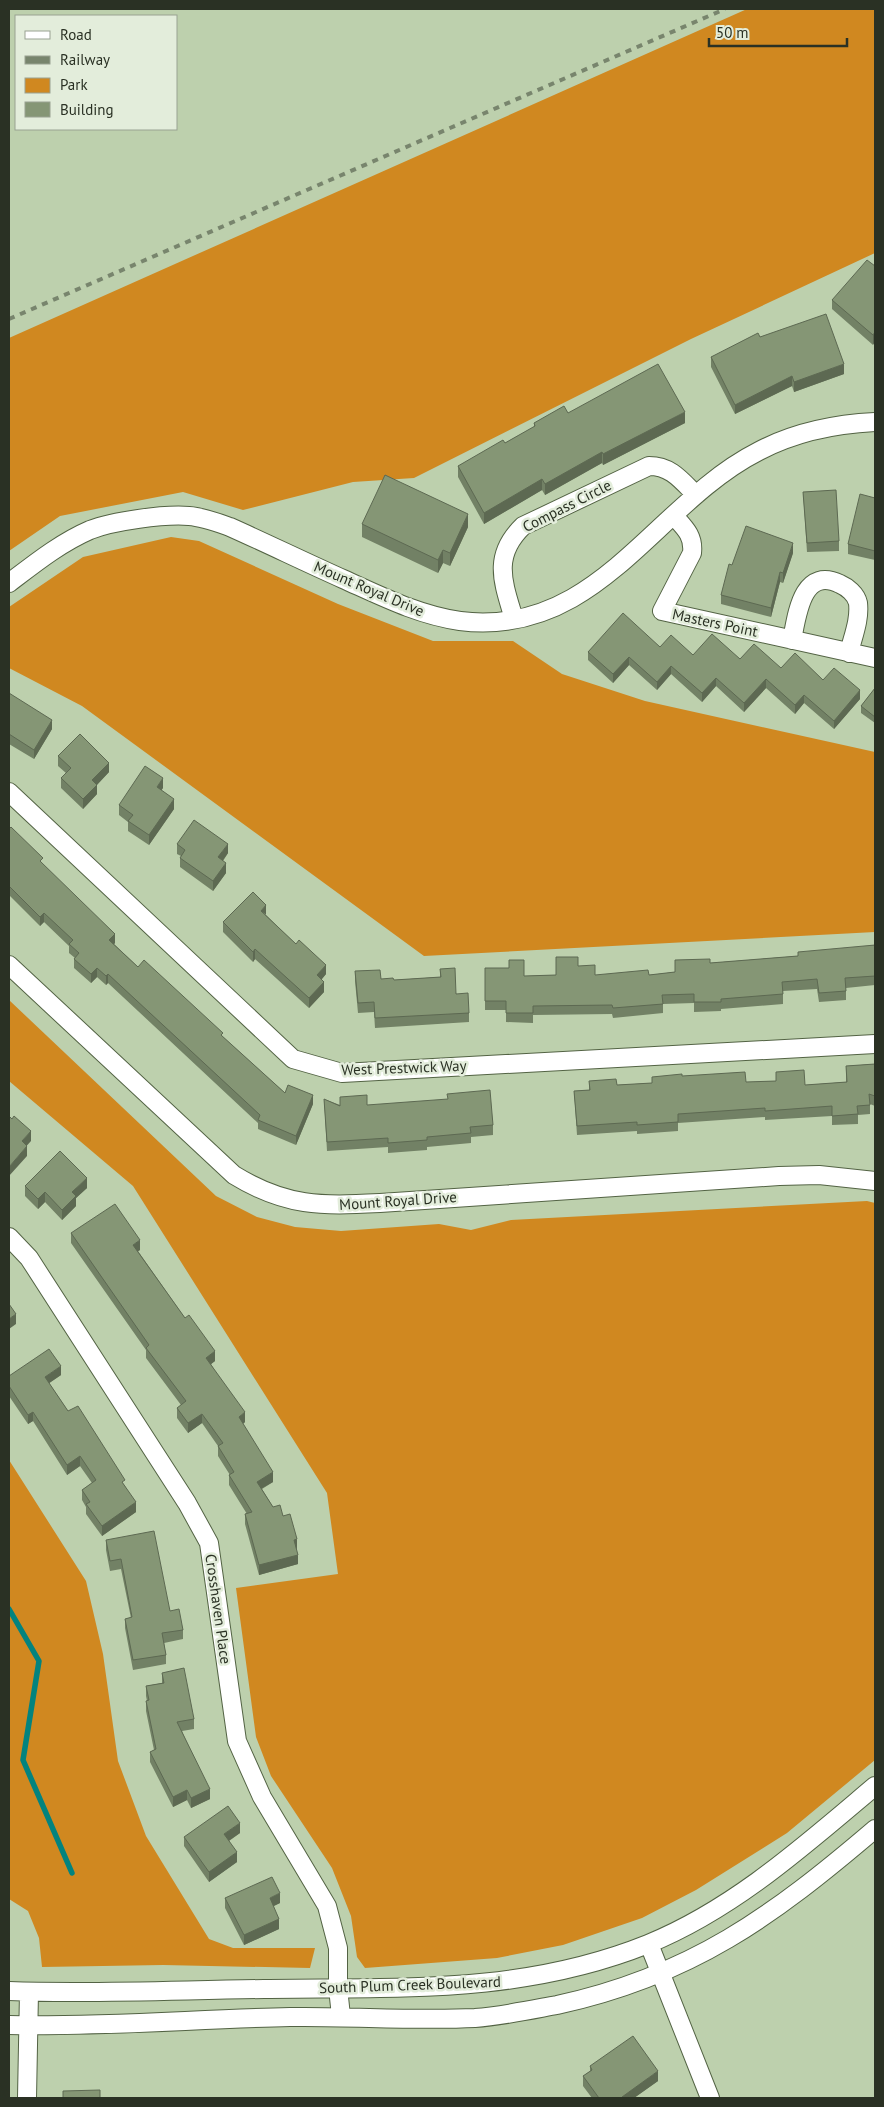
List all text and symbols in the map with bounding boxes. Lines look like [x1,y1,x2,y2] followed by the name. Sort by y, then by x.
[15,15,178,130] legend
[709,15,846,47] scale bar
[716,23,749,42] text: 50 m
[60,25,92,44] text: Road
[60,50,110,69] text: Railway
[60,75,88,94] text: Park
[60,100,114,119] text: Building
[519,475,614,536] street label: Compass Circle
[311,557,427,620] street label: Mount Royal Drive
[671,604,760,641] street label: Masters Point
[341,1056,467,1079] street label: West Prestwick Way
[339,1187,457,1214] street label: Mount Royal Drive
[201,1553,236,1665] street label: Crosshaven Place
[319,1972,501,1997] street label: South Plum Creek Boulevard

